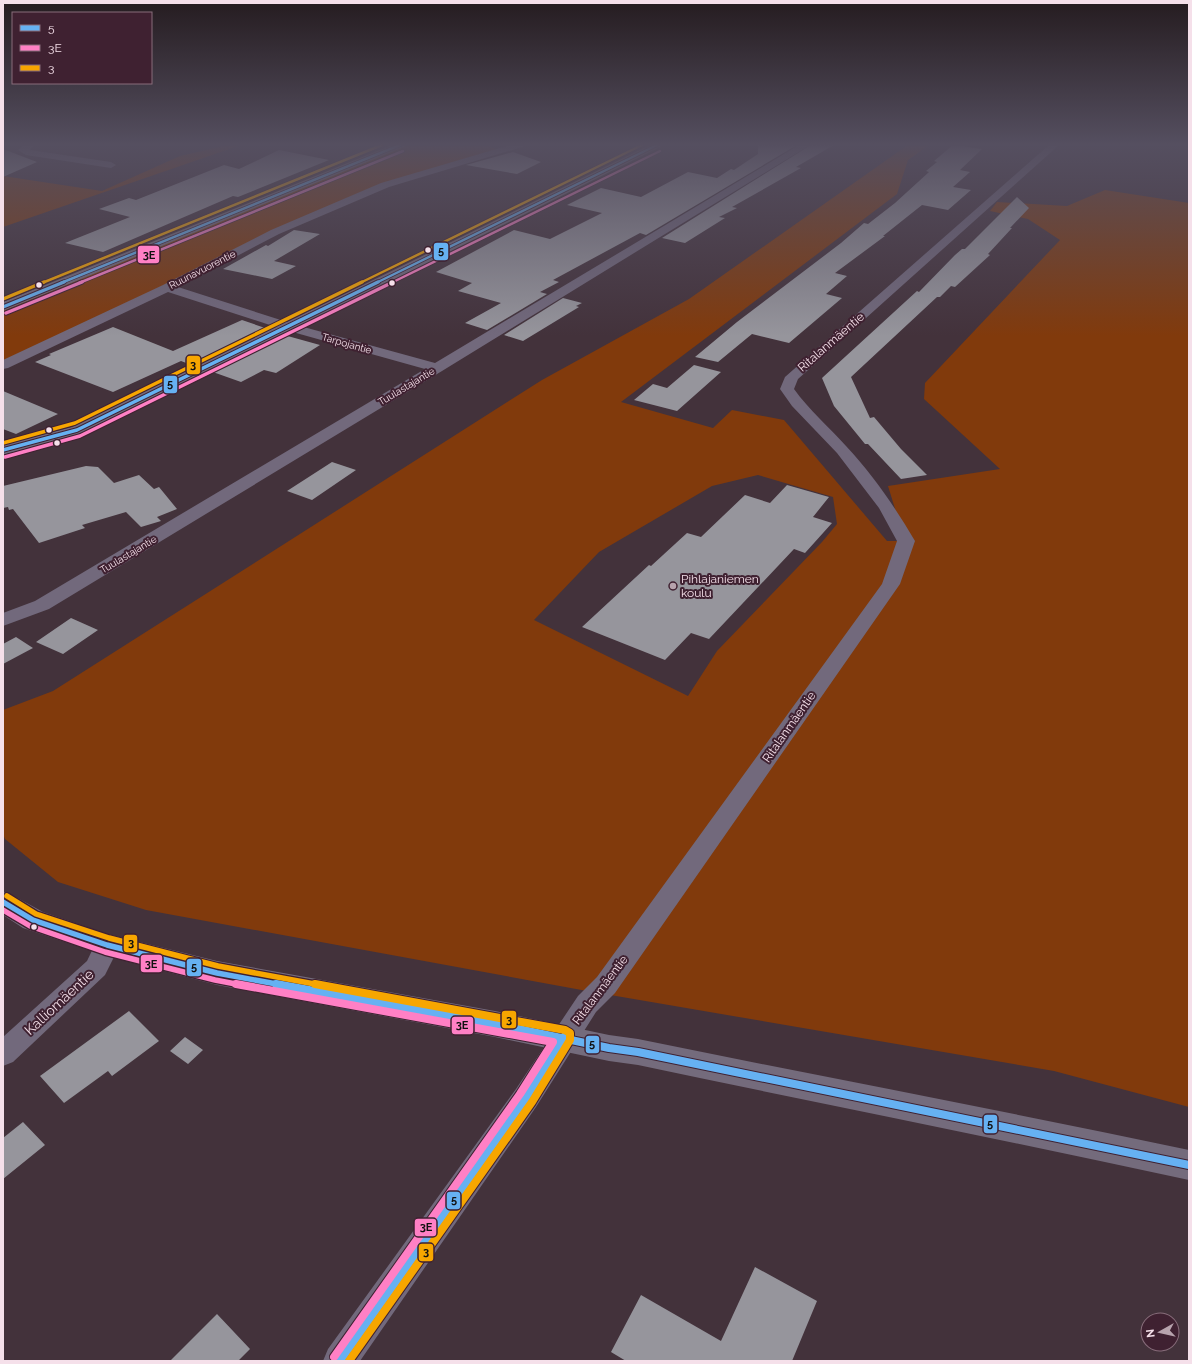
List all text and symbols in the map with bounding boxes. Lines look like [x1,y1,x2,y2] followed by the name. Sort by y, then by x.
[12,12,152,84] legend
[48,21,55,35] text: 5
[48,41,62,55] text: 3E
[48,61,54,75] text: 3
[433,242,449,261] line badge: 5
[137,245,160,264] line badge: 3E
[423,245,433,255] unlabelled marker
[438,245,444,258] text: 5
[167,248,237,291] street label: Ruunavuorentie
[143,249,156,262] text: 3E
[387,278,397,288] unlabelled marker
[34,280,44,290] unlabelled marker
[795,309,867,375] street label: Ritalanmäentie
[321,331,373,356] street label: Tarpojantie
[186,355,201,375] line badge: 3
[190,359,196,372] text: 3
[376,365,437,408] street label: Tuulastajantie
[163,375,178,394] line badge: 5
[167,378,173,391] text: 5
[44,425,54,435] unlabelled marker
[52,438,62,448] unlabelled marker
[98,533,159,576] street label: Tuulastajantie
[681,572,759,600] place label: Pihlajaniemen koulu
[668,581,678,591] marker: Pihlajaniemen koulu
[759,689,819,765] street label: Ritalanmäentie
[29,922,39,932] unlabelled marker
[123,934,138,953] line badge: 3
[128,937,134,950] text: 3
[569,953,631,1027] street label: Ritalanmäentie
[140,954,163,973] line badge: 3E
[145,958,158,971] text: 3E
[186,958,202,977] line badge: 5
[191,961,197,974] text: 5
[21,966,97,1038] street label: Kalliomäentie
[501,1010,517,1029] line badge: 3
[506,1014,512,1027] text: 3
[451,1016,474,1035] line badge: 3E
[456,1019,469,1032] text: 3E
[585,1035,600,1054] line badge: 5
[589,1038,595,1051] text: 5
[983,1114,998,1134] line badge: 5
[987,1118,993,1131] text: 5
[446,1191,461,1210] line badge: 5
[451,1194,457,1207] text: 5
[414,1218,437,1237] line badge: 3E
[420,1221,433,1234] text: 3E
[418,1243,434,1262] line badge: 3
[423,1246,429,1259] text: 3
[1140,1312,1180,1352] north arrow
[1144,1328,1158,1338] text: N

